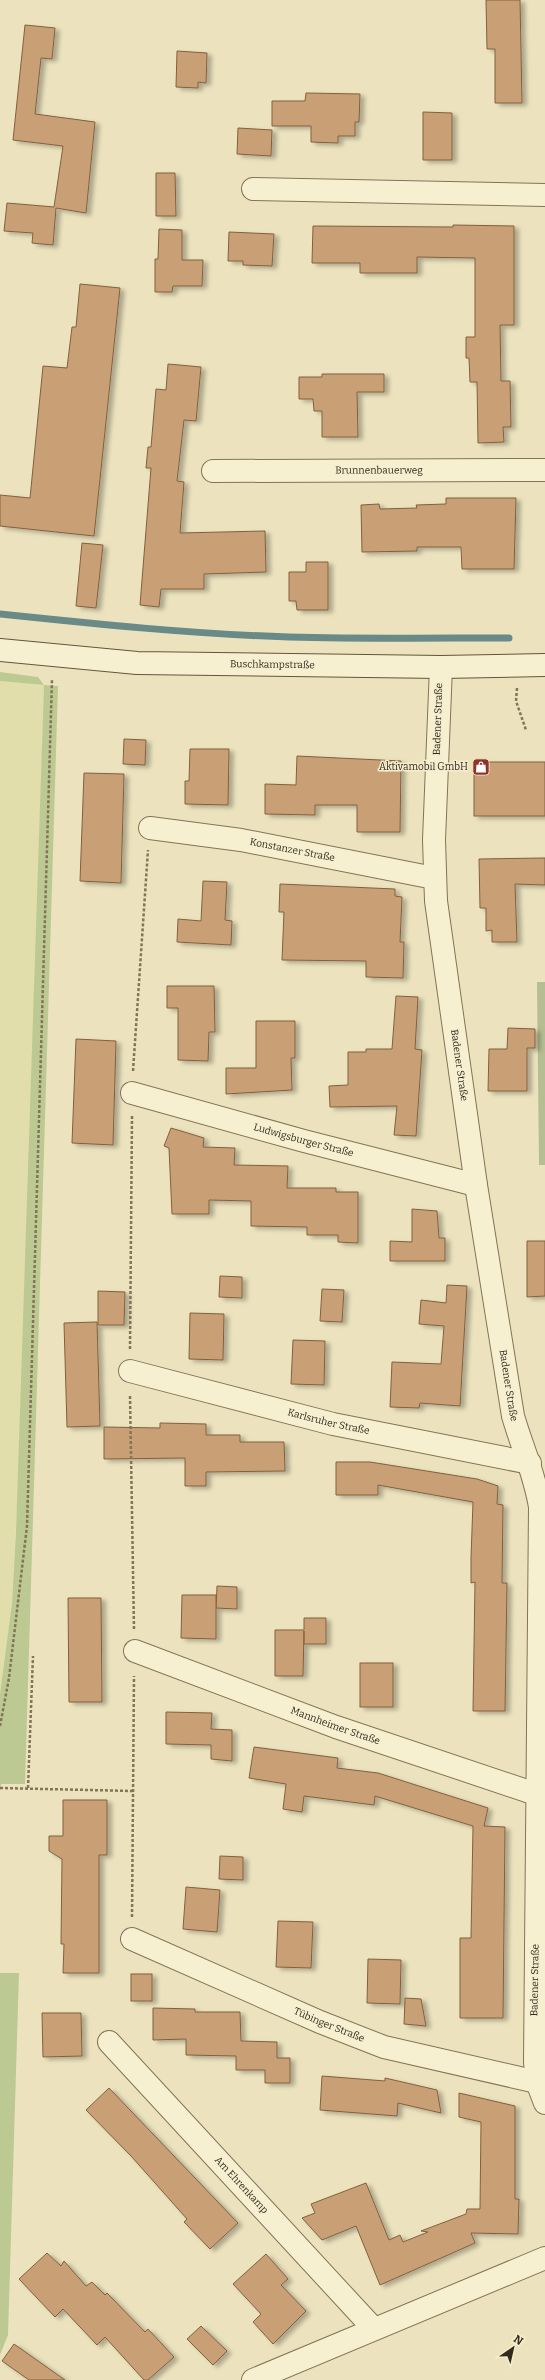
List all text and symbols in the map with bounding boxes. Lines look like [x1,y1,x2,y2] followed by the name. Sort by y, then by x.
[335,464,423,477] street label: Brunnenbauerweg
[230,658,315,671] street label: Buschkampstraße
[431,683,445,755] street label: Badener Straße
[471,757,491,777] shop icon: Aktivamobil GmbH
[379,761,468,773] place label: Aktivamobil GmbH
[249,836,336,864] street label: Konstanzer Straße
[448,1029,470,1102] street label: Badener Straße
[252,1121,355,1159] street label: Ludwigsburger Straße
[496,1349,520,1423] street label: Badener Straße
[286,1406,371,1437] street label: Karlsruher Straße
[289,1704,382,1747] street label: Mannheimer Straße
[528,1944,542,2016] street label: Badener Straße
[292,2005,366,2045] street label: Tübinger Straße
[212,2154,271,2216] street label: Am Ehrenkamp
[493,2328,533,2368] north arrow
[511,2332,526,2348] text: N

